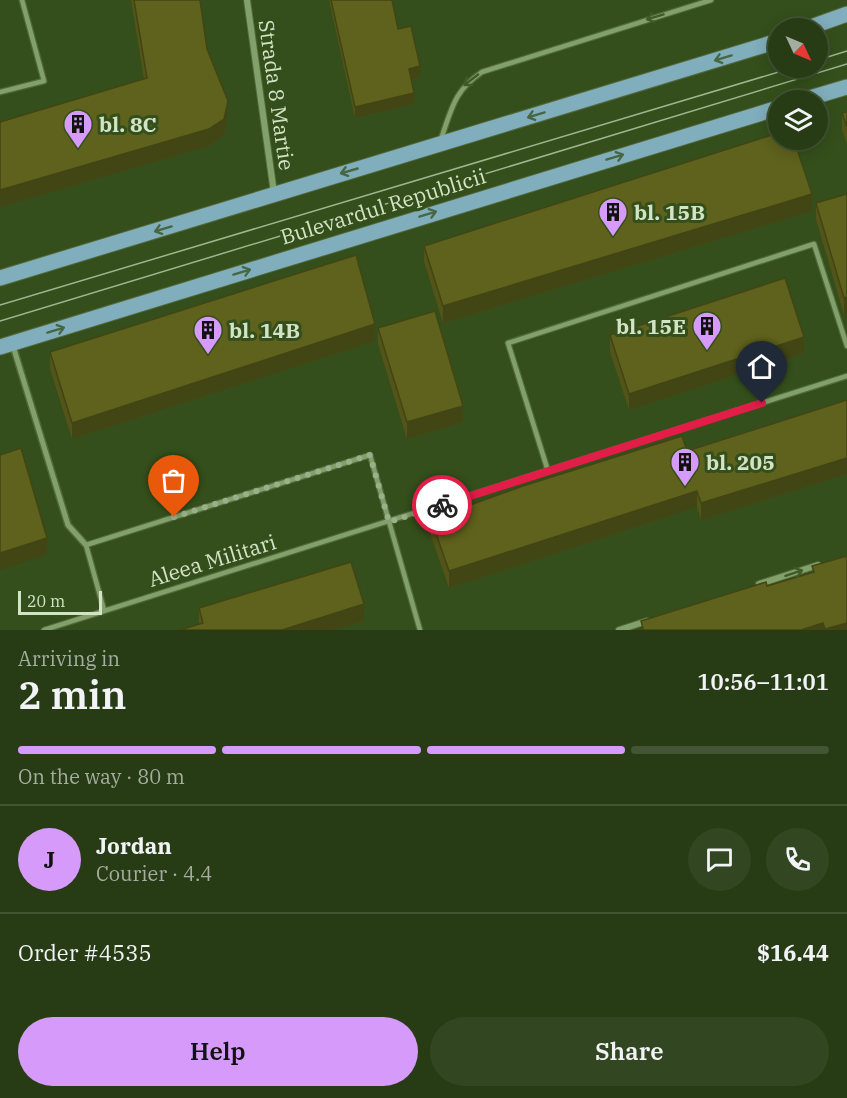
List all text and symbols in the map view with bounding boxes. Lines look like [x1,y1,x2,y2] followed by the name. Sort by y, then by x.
[646,13,665,24] one-way arrow
[253,18,301,172] street label: Strada 8 Martie
[768,18,828,78] north arrow
[768,18,828,150] map controls
[714,53,733,64] one-way arrow
[463,73,479,86] one-way arrow
[768,90,828,150] button: layers
[62,108,94,150] building icon: bl. 8C
[99,110,157,138] place label: bl. 8C
[527,110,546,121] one-way arrow
[605,151,624,162] one-way arrow
[277,161,489,251] street label: Bulevardul Republicii
[340,166,359,177] one-way arrow
[597,196,629,238] building icon: bl. 15B
[634,198,705,226] place label: bl. 15B
[418,208,437,219] one-way arrow
[154,224,173,235] one-way arrow
[232,266,251,277] one-way arrow
[691,310,723,352] building icon: bl. 15E
[616,312,686,340] place label: bl. 15E
[192,314,224,356] building icon: bl. 14B
[229,316,300,344] place label: bl. 14B
[46,324,65,335] one-way arrow
[736,341,787,403] pin
[745,350,778,383] icon: home
[669,446,701,488] building icon: bl. 205
[706,448,775,476] place label: bl. 205
[148,455,199,517] pin
[157,464,190,497] icon: bag
[412,475,472,535] courier
[426,489,459,522] icon: bike
[145,527,279,593] street label: Aleea Militari
[784,567,803,578] one-way arrow
[18,588,102,616] scale bar
[27,591,65,611] text: 20 m
[18,645,120,672] text: Arriving in
[697,667,829,696] text: 10:56–11:01
[18,669,126,720] text: 2 min
[18,763,185,790] text: On the way · 80 m
[688,828,751,891] button: chat
[766,828,829,891] button: phone
[96,831,172,860] text: Jordan
[44,845,55,874] text: J
[96,860,212,887] text: Courier · 4.4
[18,938,152,967] text: Order #4535
[757,938,829,967] text: $16.44
[18,1017,418,1086] button: Help
[430,1017,829,1086] button: Share

